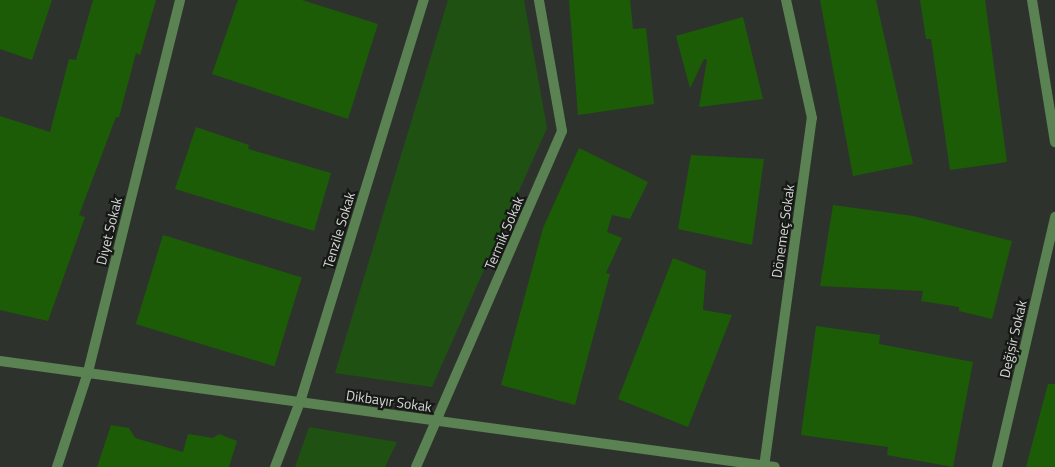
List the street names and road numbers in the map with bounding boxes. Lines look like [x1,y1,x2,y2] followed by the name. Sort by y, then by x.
[768,183,798,279] street label: Dönemeç Sokak
[319,190,359,270] street label: Tenzile Sokak
[481,194,527,272] street label: Termik Sokak
[92,195,126,267] street label: Diyet Sokak
[996,299,1030,379] street label: Değişir Sokak
[345,387,433,415] street label: Dikbayır Sokak

